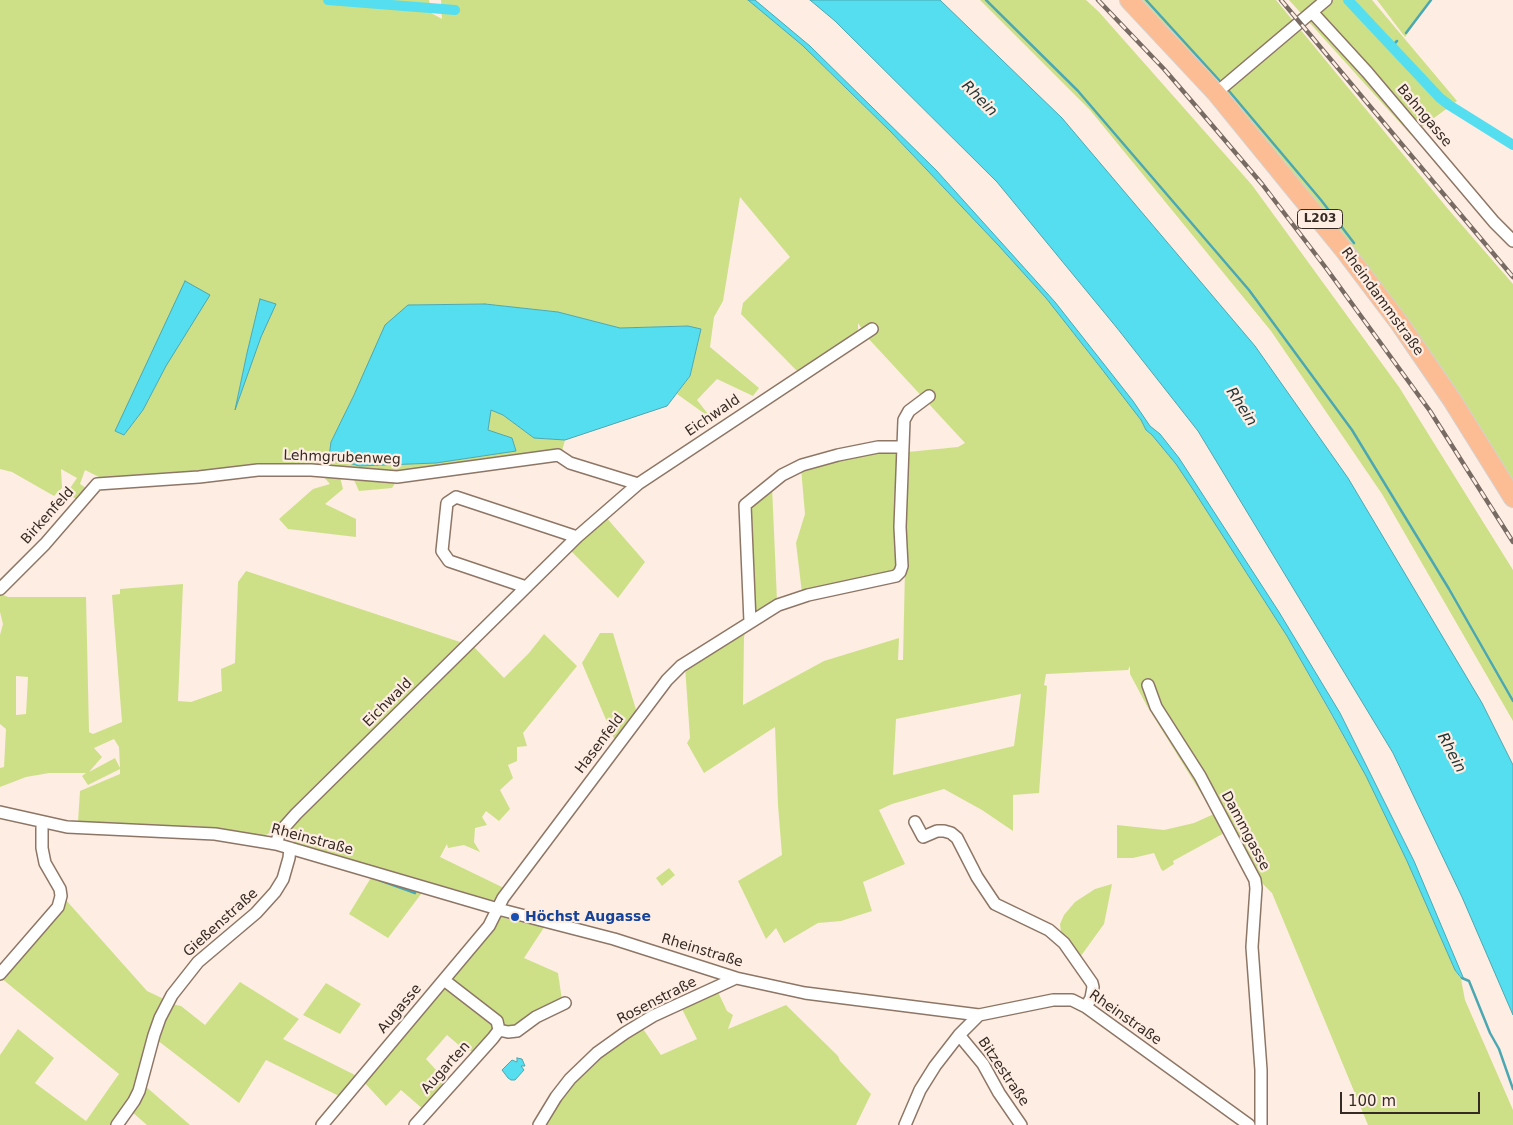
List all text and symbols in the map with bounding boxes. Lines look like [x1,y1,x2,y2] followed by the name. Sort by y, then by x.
[957,77,1001,121] water label: Rhein
[1393,81,1455,151] street label: Bahngasse
[1298,210,1342,228] road number: L203
[1337,245,1427,359] street label: Rheindammstraße
[1222,384,1260,430] water label: Rhein
[683,392,743,440] street label: Eichwald
[283,448,401,468] street label: Lehmgrubenweg
[18,484,78,548] street label: Birkenfeld
[360,675,416,731] street label: Eichwald
[572,711,628,777] street label: Hasenfeld
[1433,730,1469,776] water label: Rhein
[1217,789,1273,873] street label: Dammgasse
[269,821,355,859] street label: Rheinstraße
[180,885,262,961] street label: Gießenstraße
[525,909,651,925] place label: Höchst Augasse
[509,911,521,923] marker: Höchst Augasse
[659,931,745,971] street label: Rheinstraße
[614,974,700,1028] street label: Rosenstraße
[375,981,425,1037] street label: Augasse
[1086,987,1164,1049] street label: Rheinstraße
[974,1034,1032,1110] street label: Bitzestraße
[418,1038,474,1098] street label: Augarten
[1343,1082,1483,1114] scale bar
[1348,1092,1396,1110] text: 100 m

